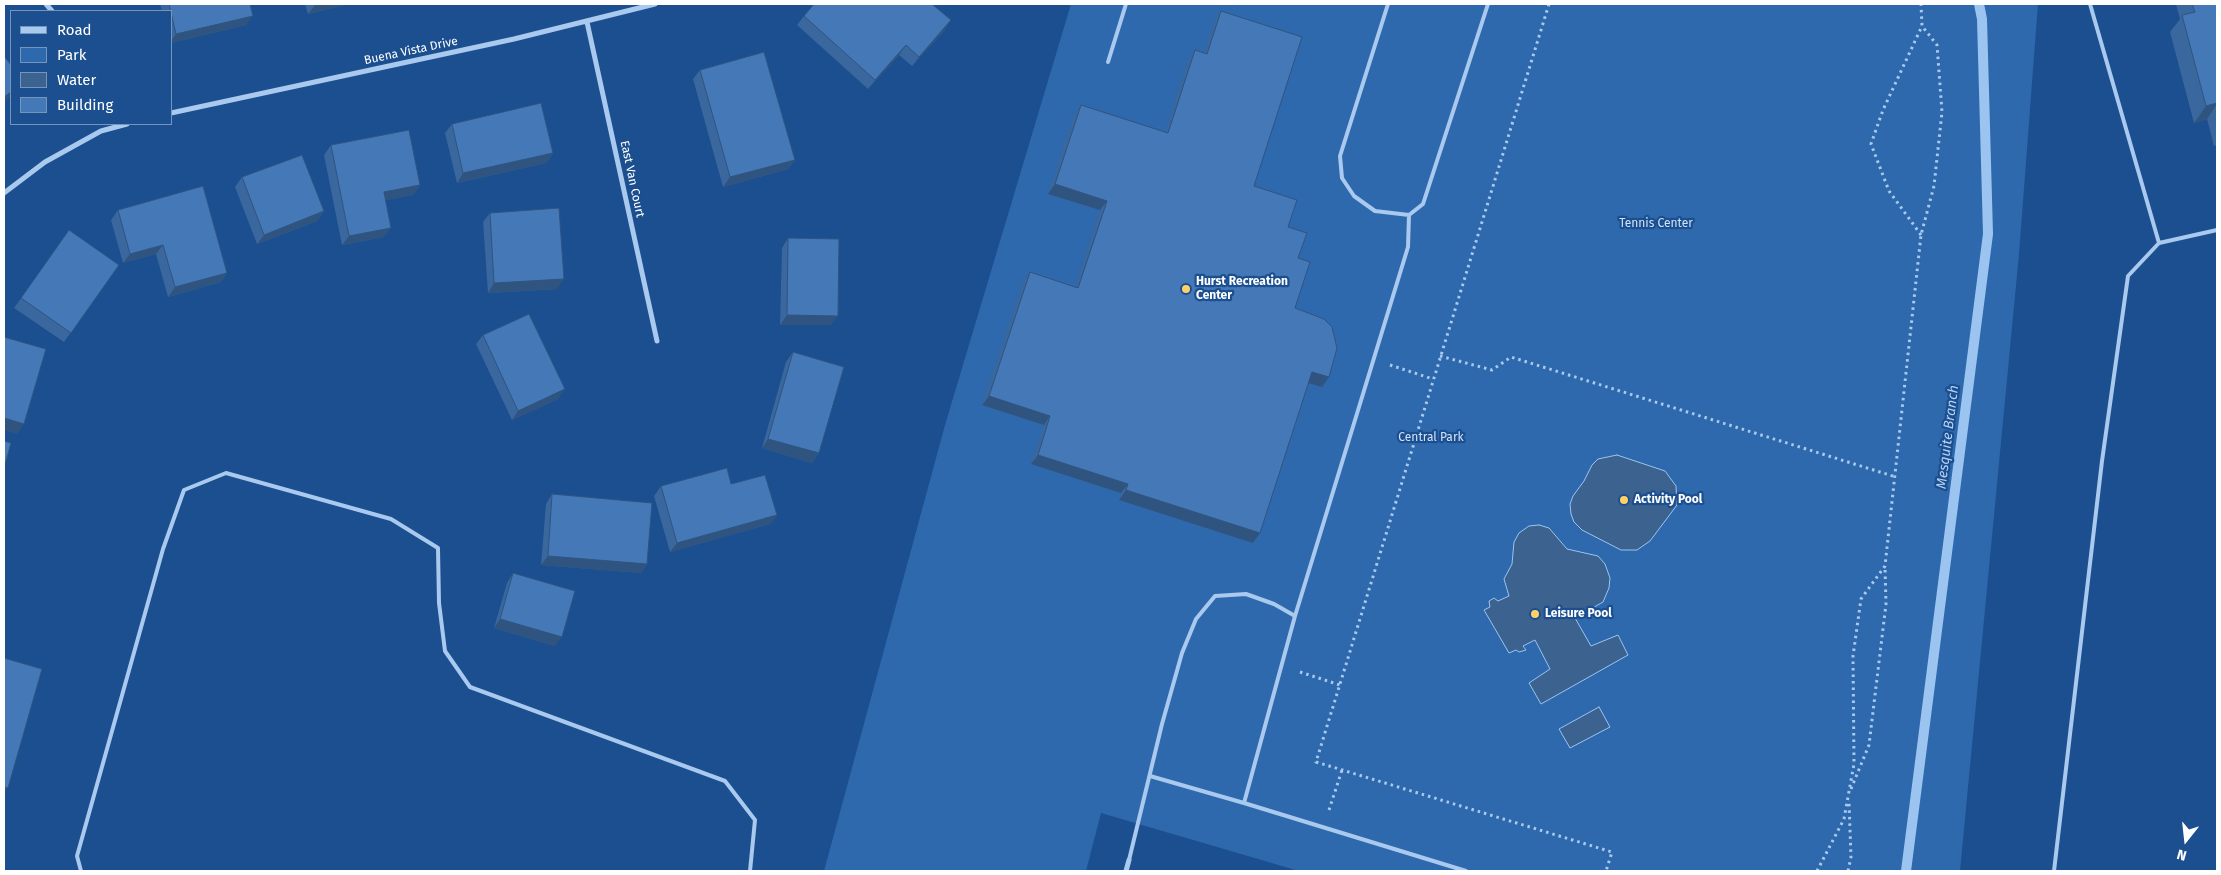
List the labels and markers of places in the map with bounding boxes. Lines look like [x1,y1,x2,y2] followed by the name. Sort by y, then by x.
[1196,275,1288,303] place label: Hurst Recreation Center
[1180,283,1192,295] marker: Hurst Recreation Center
[1634,493,1702,507] place label: Activity Pool
[1618,494,1630,506] marker: Activity Pool
[1545,607,1612,621] place label: Leisure Pool
[1529,608,1541,620] marker: Leisure Pool

